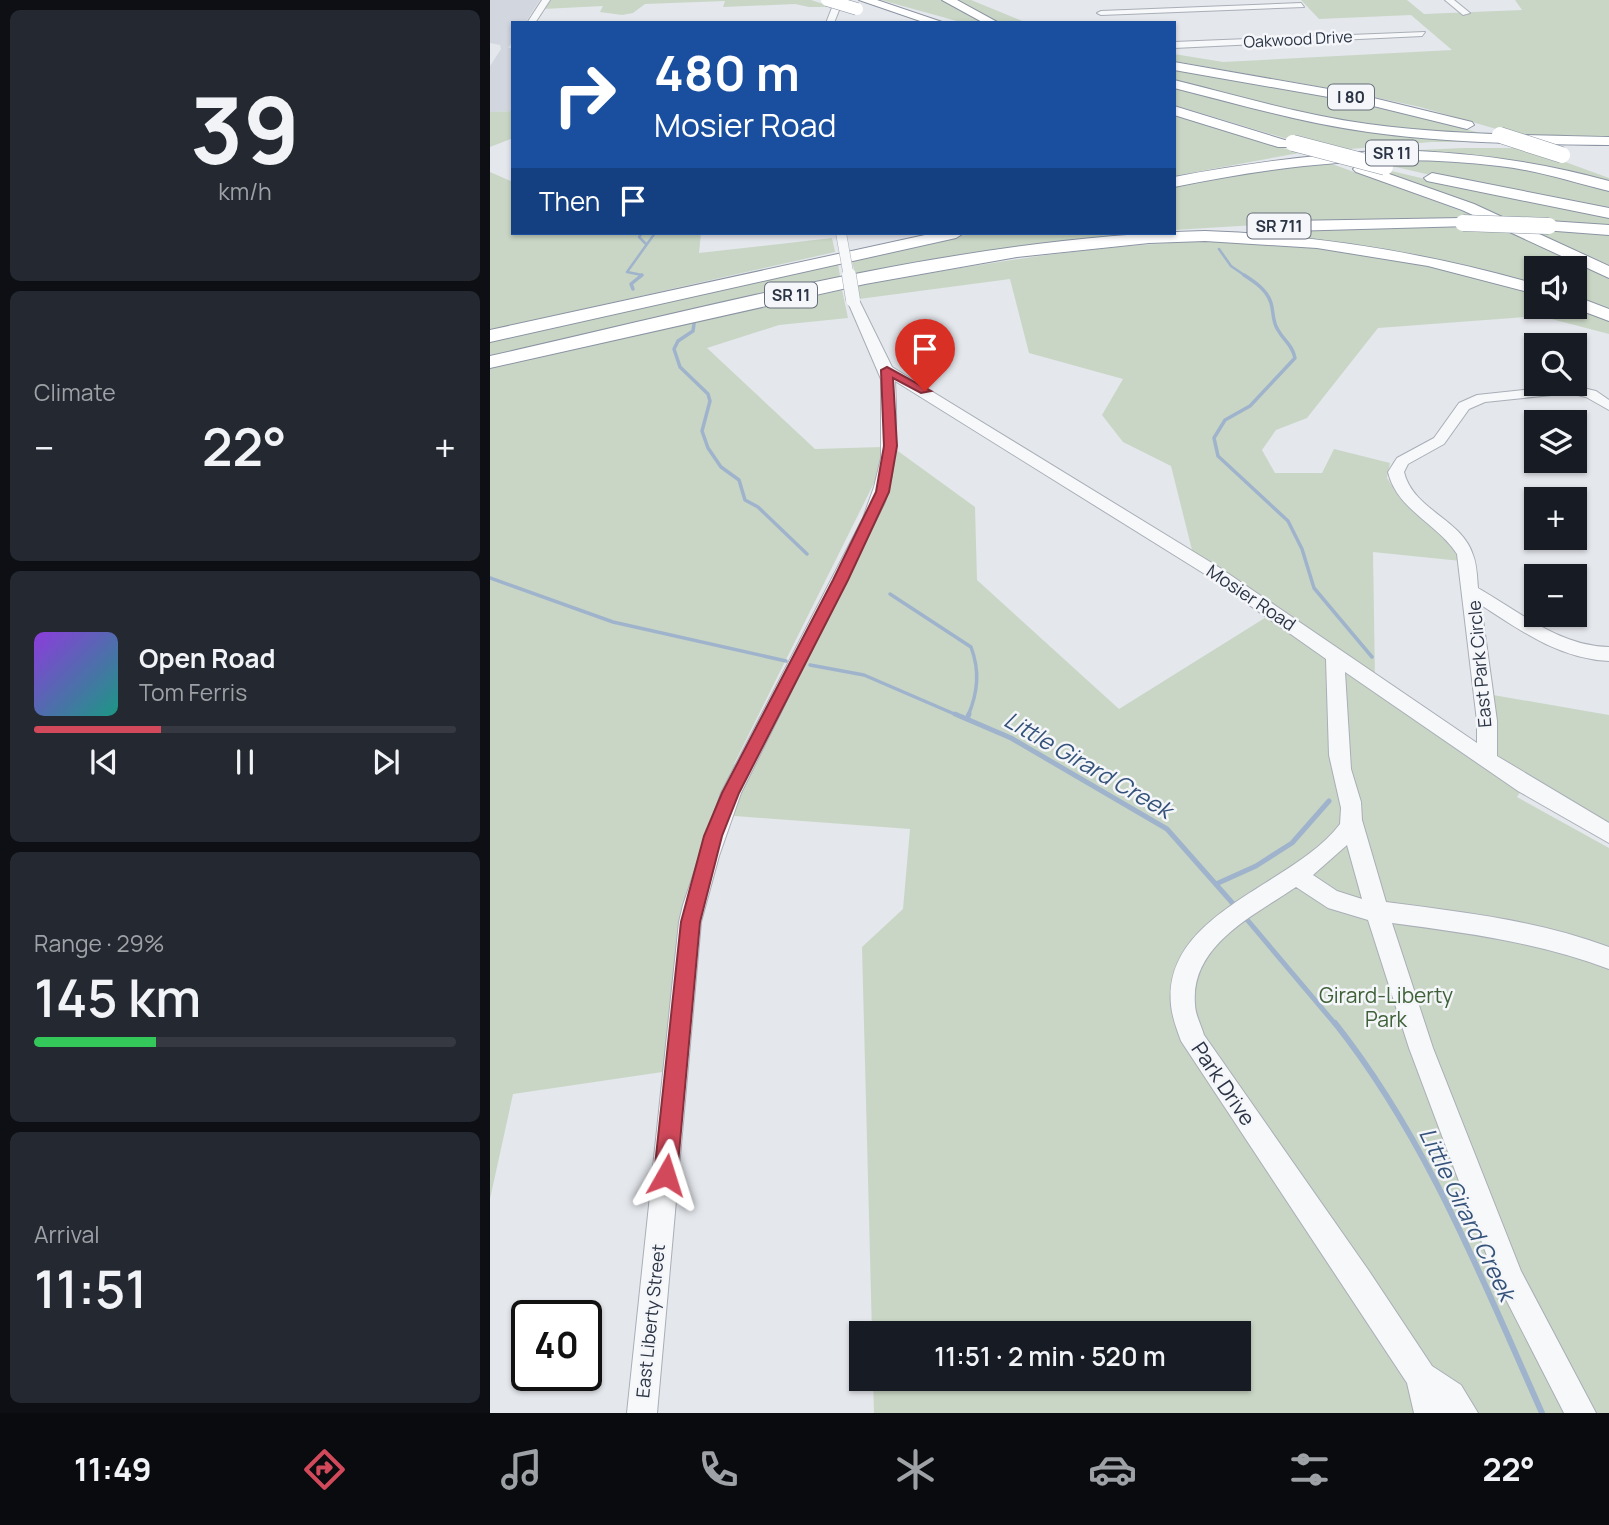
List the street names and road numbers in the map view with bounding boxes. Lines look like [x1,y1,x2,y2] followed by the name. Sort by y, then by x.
[1243,25,1353,53] street label: Oakwood Drive
[1328,85,1374,110] road number: I 80
[1366,140,1418,166] road number: SR 11
[1248,214,1310,238] road number: SR 711
[765,282,817,308] road number: SR 11
[1202,559,1301,636] street label: Mosier Road
[1461,599,1497,729] street label: East Park Circle
[1186,1036,1262,1131] street label: Park Drive
[630,1243,670,1399] street label: East Liberty Street

